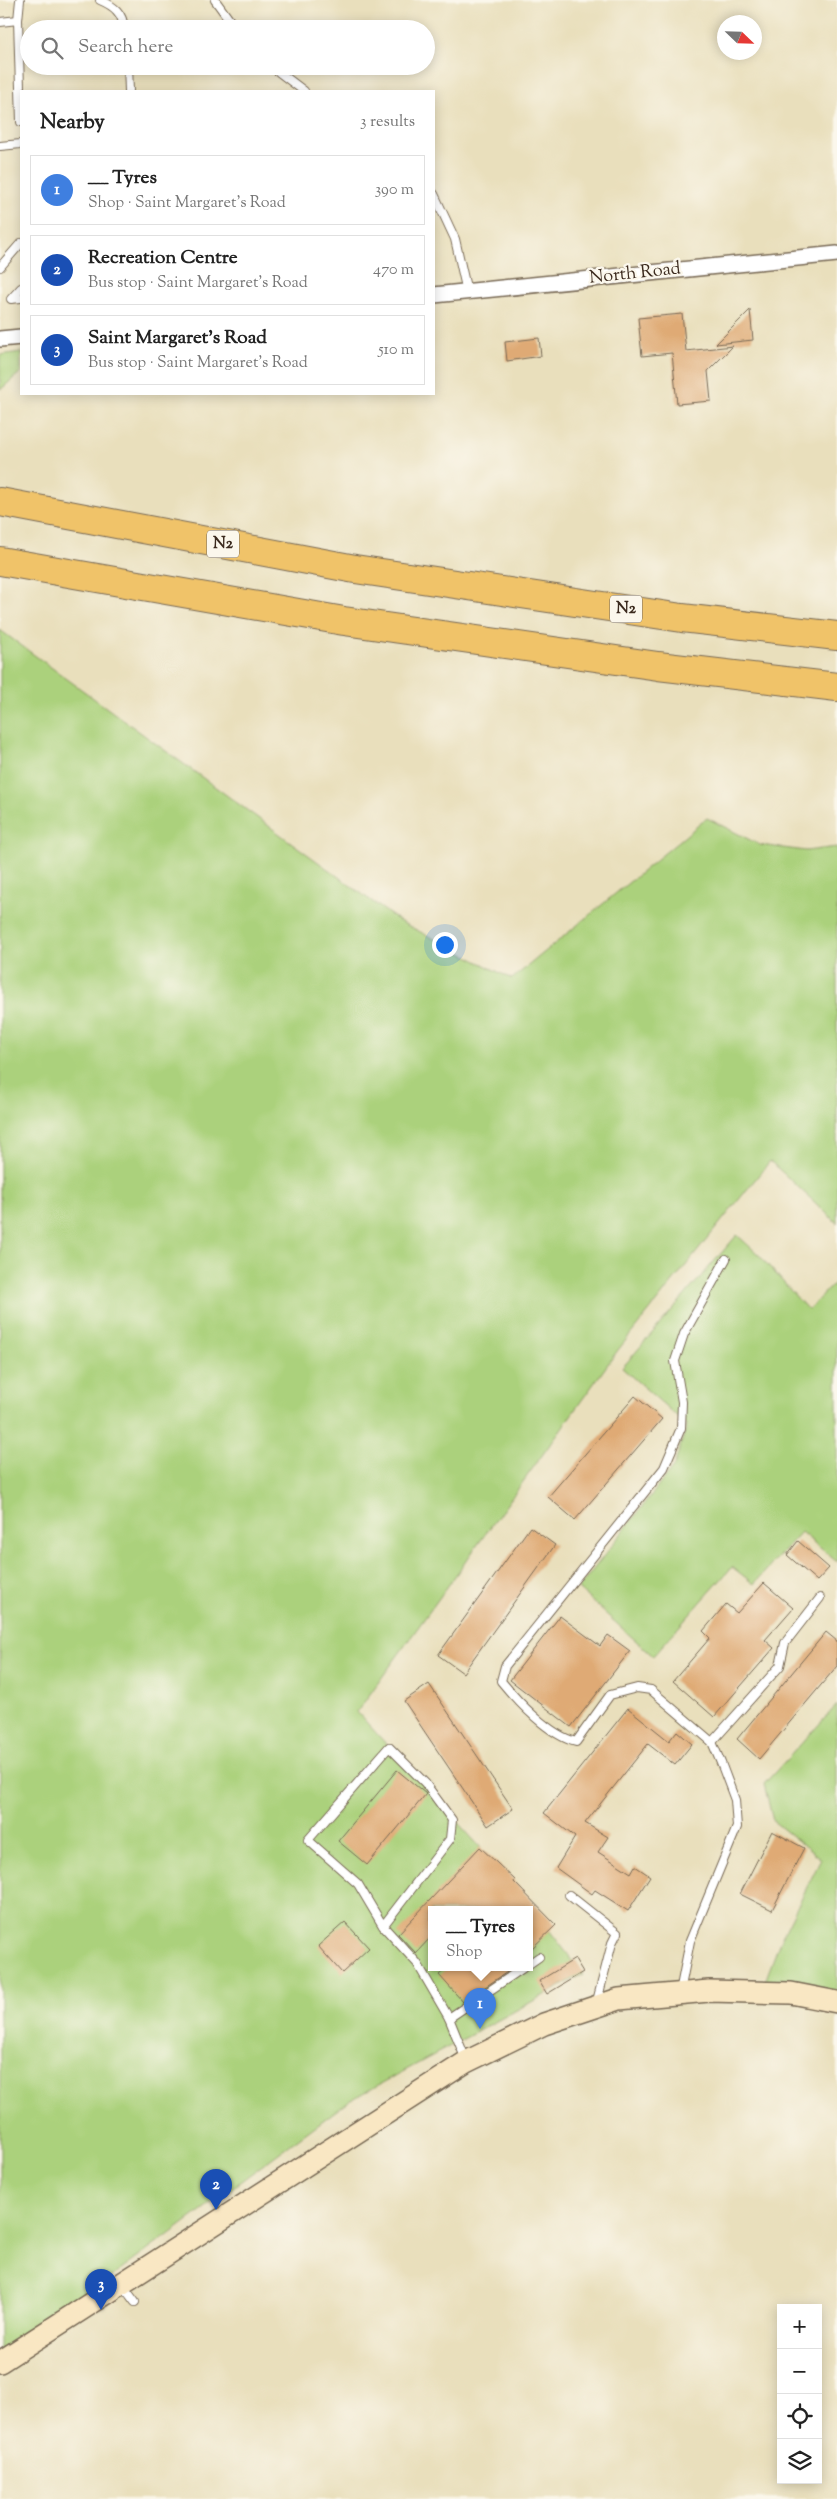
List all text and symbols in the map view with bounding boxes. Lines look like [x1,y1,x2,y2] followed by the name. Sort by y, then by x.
[717,15,762,60] north arrow
[20,20,435,75] search box
[38,34,66,62] icon: search
[78,34,173,61] text: Search here
[40,108,105,138] text: Nearby
[360,111,415,134] text: 3 results
[88,165,157,192] text: _____ Tyres
[54,179,60,202] text: 1
[375,179,414,202] text: 390 m
[88,192,286,215] text: Shop · Saint Margaret's Road
[88,245,238,272] text: Recreation Centre
[588,256,682,292] street label: North Road
[53,259,61,282] text: 2
[373,259,414,282] text: 470 m
[88,272,308,295] text: Bus stop · Saint Margaret's Road
[88,325,267,352] text: Saint Margaret's Road
[54,339,60,362] text: 3
[378,339,414,362] text: 510 m
[88,352,308,375] text: Bus stop · Saint Margaret's Road
[207,530,239,558] road number: N2
[610,596,642,622] road number: N2
[432,932,458,958] your location
[428,1906,533,1971] popup
[446,1914,515,1941] text: _____ Tyres
[446,1941,482,1964] text: Shop
[464,1988,496,2029] pin: 1
[200,2169,232,2210] pin: 2
[85,2269,117,2310] pin: 3
[777,2304,822,2484] map controls
[777,2304,822,2349] button: +
[777,2349,822,2394] button: −
[777,2394,822,2439] button: locate
[777,2439,822,2484] button: layers

